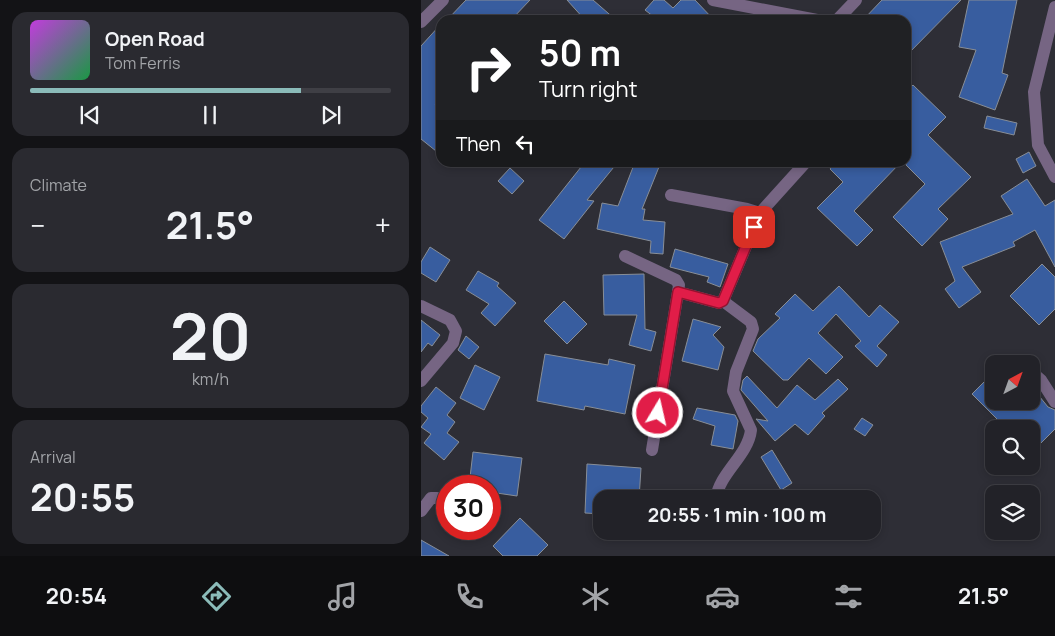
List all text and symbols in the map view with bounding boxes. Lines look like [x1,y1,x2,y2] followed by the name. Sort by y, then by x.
[105,26,205,52] text: Open Road
[539,29,621,77] text: 50 m
[456,35,521,100] icon: right
[105,52,180,74] text: Tom Ferris
[539,74,637,104] text: Turn right
[76,101,104,129] icon: previous
[196,101,224,129] icon: pause
[317,101,345,129] icon: next
[511,130,539,158] icon: left
[456,131,501,157] text: Then
[30,174,87,196] text: Climate
[166,198,254,250] text: 21.5°
[30,206,45,244] text: −
[375,206,391,244] text: +
[733,206,775,248] pin
[740,213,768,241] icon: arrive
[170,291,251,380] text: 20
[985,355,1040,410] north arrow
[985,355,1040,540] map controls
[192,368,229,390] text: km/h
[631,386,683,438] position arrow
[985,420,1040,475] button: search
[30,446,76,468] text: Arrival
[30,470,135,522] text: 20:55
[436,475,501,540] speed limit sign: 30
[985,485,1040,540] button: layers
[648,502,826,528] text: 20:55 · 1 min · 100 m
[199,579,234,614] icon: directions
[325,579,360,614] icon: music
[452,579,487,614] icon: phone
[578,579,613,614] icon: climate
[705,579,740,614] icon: car
[831,579,866,614] icon: filters
[46,581,107,611] text: 20:54
[958,581,1009,611] text: 21.5°

